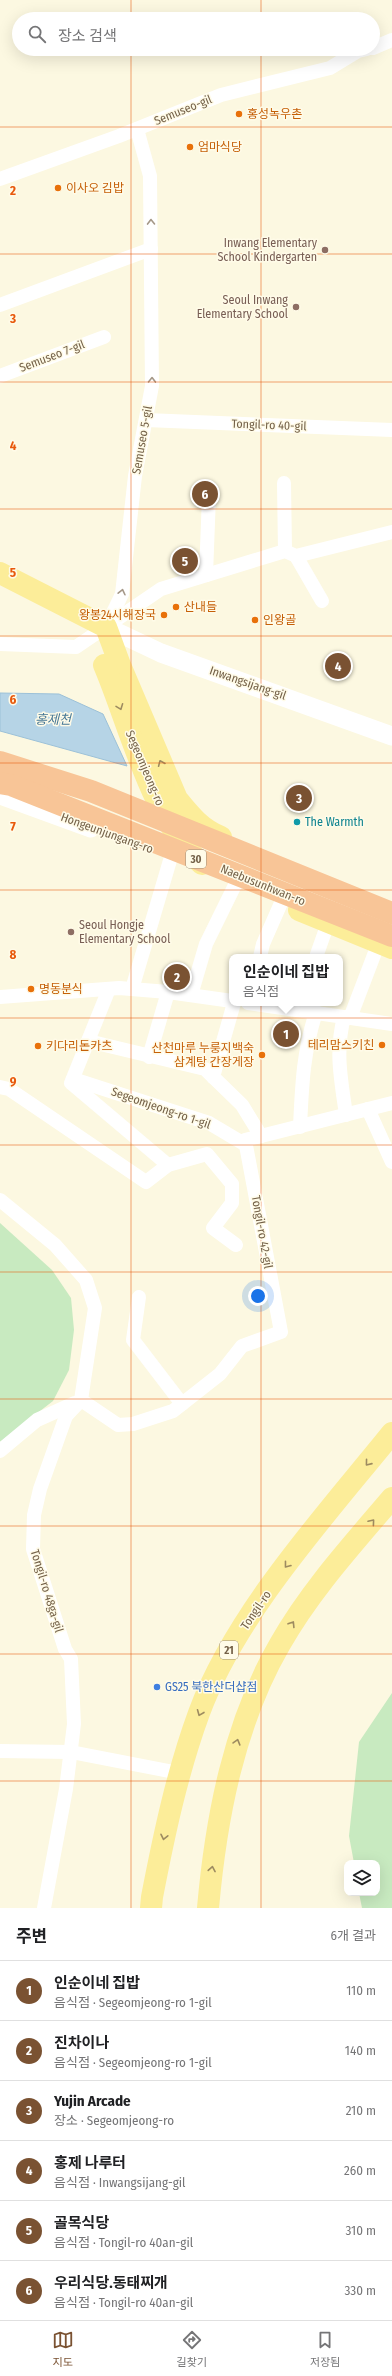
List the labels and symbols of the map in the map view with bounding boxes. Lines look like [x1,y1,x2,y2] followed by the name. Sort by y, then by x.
[152,92,214,128] street label: Semuseo-gil
[247,107,302,121] place label: 홍성녹우촌
[234,109,244,119] marker: 홍성녹우촌
[198,140,242,154] place label: 엄마식당
[185,142,195,152] marker: 엄마식당
[66,181,124,195] place label: 이사오 김밥
[9,183,16,198] text: 2
[53,183,63,193] marker: 이사오 김밥
[147,219,155,225] one-way arrow
[217,236,318,264] place label: Inwang Elementary School Kindergarten
[320,245,330,255] marker: Inwang Elementary School Kindergarten
[197,293,288,321] place label: Seoul Inwang Elementary School
[291,302,301,312] marker: Seoul Inwang Elementary School
[9,311,16,326] text: 3
[17,337,87,375] street label: Semuseo 7-gil
[148,377,156,383] one-way arrow
[129,405,155,475] street label: Semuseo 5-gil
[231,417,307,433] street label: Tongil-ro 40-gil
[10,438,17,453] text: 4
[192,479,218,509] pin: 6
[172,546,198,576] pin: 5
[10,565,16,580] text: 5
[117,588,125,595] one-way arrow
[184,600,217,614] place label: 산내들
[171,602,181,612] marker: 산내들
[79,608,156,622] place label: 왕봉24시해장국
[159,610,169,620] marker: 왕봉24시해장국
[263,613,296,627] place label: 인왕골
[250,615,260,625] marker: 인왕골
[325,651,351,681] pin: 4
[208,663,288,703] street label: Inwangsijang-gil
[10,692,17,707] text: 6
[116,703,124,710] one-way arrow
[35,712,72,727] water label: 홍제천
[123,728,167,808] street label: Segeomjeong-ro
[158,760,166,767] one-way arrow
[286,783,312,813] pin: 3
[59,810,155,856] street label: Hongeunjungang-ro
[305,815,364,829] place label: The Warmth
[292,817,302,827] marker: The Warmth
[10,819,16,834] text: 7
[186,850,206,868] road number: 30
[219,862,307,908] street label: Naebusunhwan-ro
[79,918,170,946] place label: Seoul Hongje Elementary School
[66,927,76,937] marker: Seoul Hongje Elementary School
[10,947,17,962] text: 8
[164,962,190,992] pin: 2
[39,982,83,996] place label: 명동분식
[26,984,36,994] marker: 명동분식
[273,1019,299,1049] pin: 1
[308,1038,374,1052] place label: 테리맘스키친
[46,1039,112,1053] place label: 키다리돈카츠
[377,1040,387,1050] marker: 테리맘스키친
[33,1041,43,1051] marker: 키다리돈카츠
[152,1041,254,1069] place label: 산천마루 누룽지백숙 삼계탕 간장게장
[257,1050,267,1060] marker: 산천마루 누룽지백숙 삼계탕 간장게장
[10,1074,17,1089] text: 9
[109,1084,213,1132] street label: Segeomjeong-ro 1-gil
[249,1194,275,1270] street label: Tongil-ro 42-gil
[248,1286,268,1306] your location
[365,1459,372,1466] one-way arrow
[367,1519,374,1527] one-way arrow
[28,1548,66,1634] street label: Tongil-ro 48ga-gil
[284,1561,291,1568] one-way arrow
[238,1588,274,1632] street label: Tongil-ro
[287,1621,295,1628] one-way arrow
[220,1641,238,1659] road number: 21
[165,1680,258,1694] place label: GS25 북한산더샵점
[152,1682,162,1692] marker: GS25 북한산더샵점
[196,1709,204,1716] one-way arrow
[232,1739,241,1746] one-way arrow
[160,1834,168,1841] one-way arrow
[207,1866,216,1872] one-way arrow

